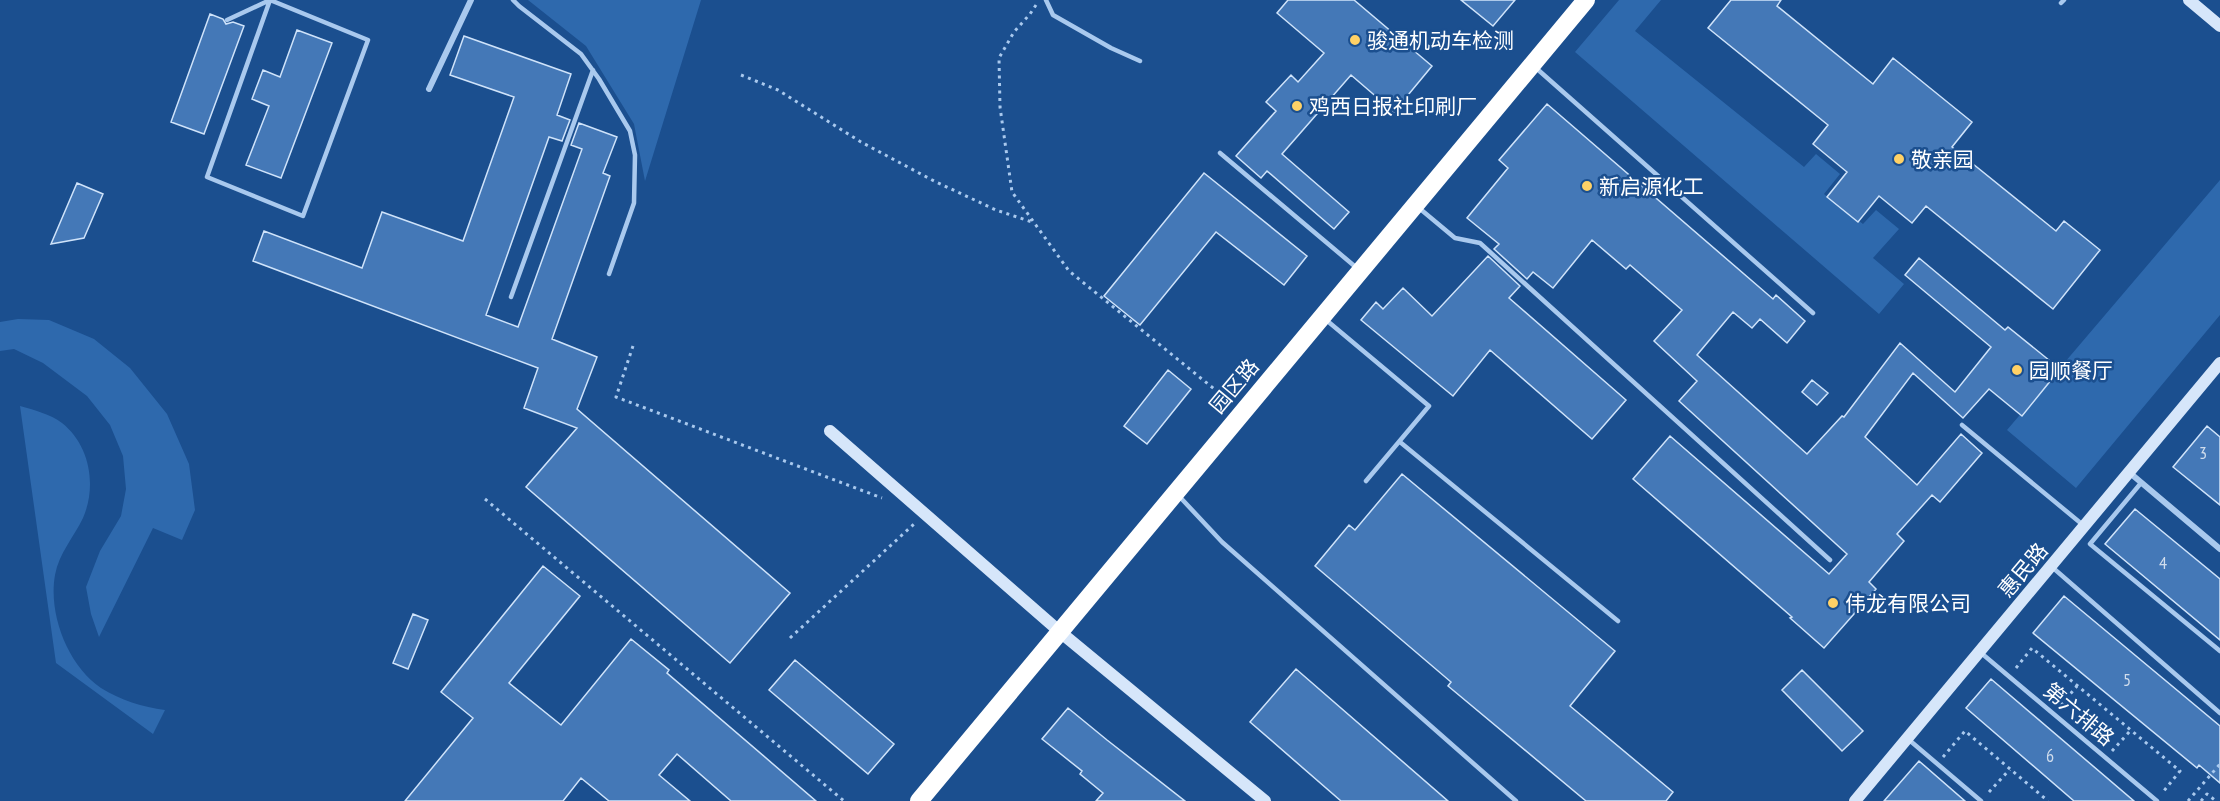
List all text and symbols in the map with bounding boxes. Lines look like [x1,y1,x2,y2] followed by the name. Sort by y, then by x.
[1367,27,1514,54] place label: 骏通机动车检测
[1348,33,1362,47] marker: 骏通机动车检测
[1309,93,1477,120] place label: 鸡西日报社印刷厂
[1290,99,1304,113] marker: 鸡西日报社印刷厂
[1911,146,1974,173] place label: 敬亲园
[1892,152,1906,166] marker: 敬亲园
[1599,173,1704,200] place label: 新启源化工
[1580,179,1594,193] marker: 新启源化工
[1203,353,1265,419] street label: 园区路
[2029,357,2113,384] place label: 园顺餐厅
[2010,363,2024,377] marker: 园顺餐厅
[2199,441,2207,464] house number: 3
[1992,537,2054,603] street label: 惠民路
[2159,551,2167,574] house number: 4
[1845,590,1971,617] place label: 伟龙有限公司
[1826,596,1840,610] marker: 伟龙有限公司
[2123,668,2131,691] house number: 5
[2038,677,2120,751] street label: 第六排路
[2046,744,2054,767] house number: 6

